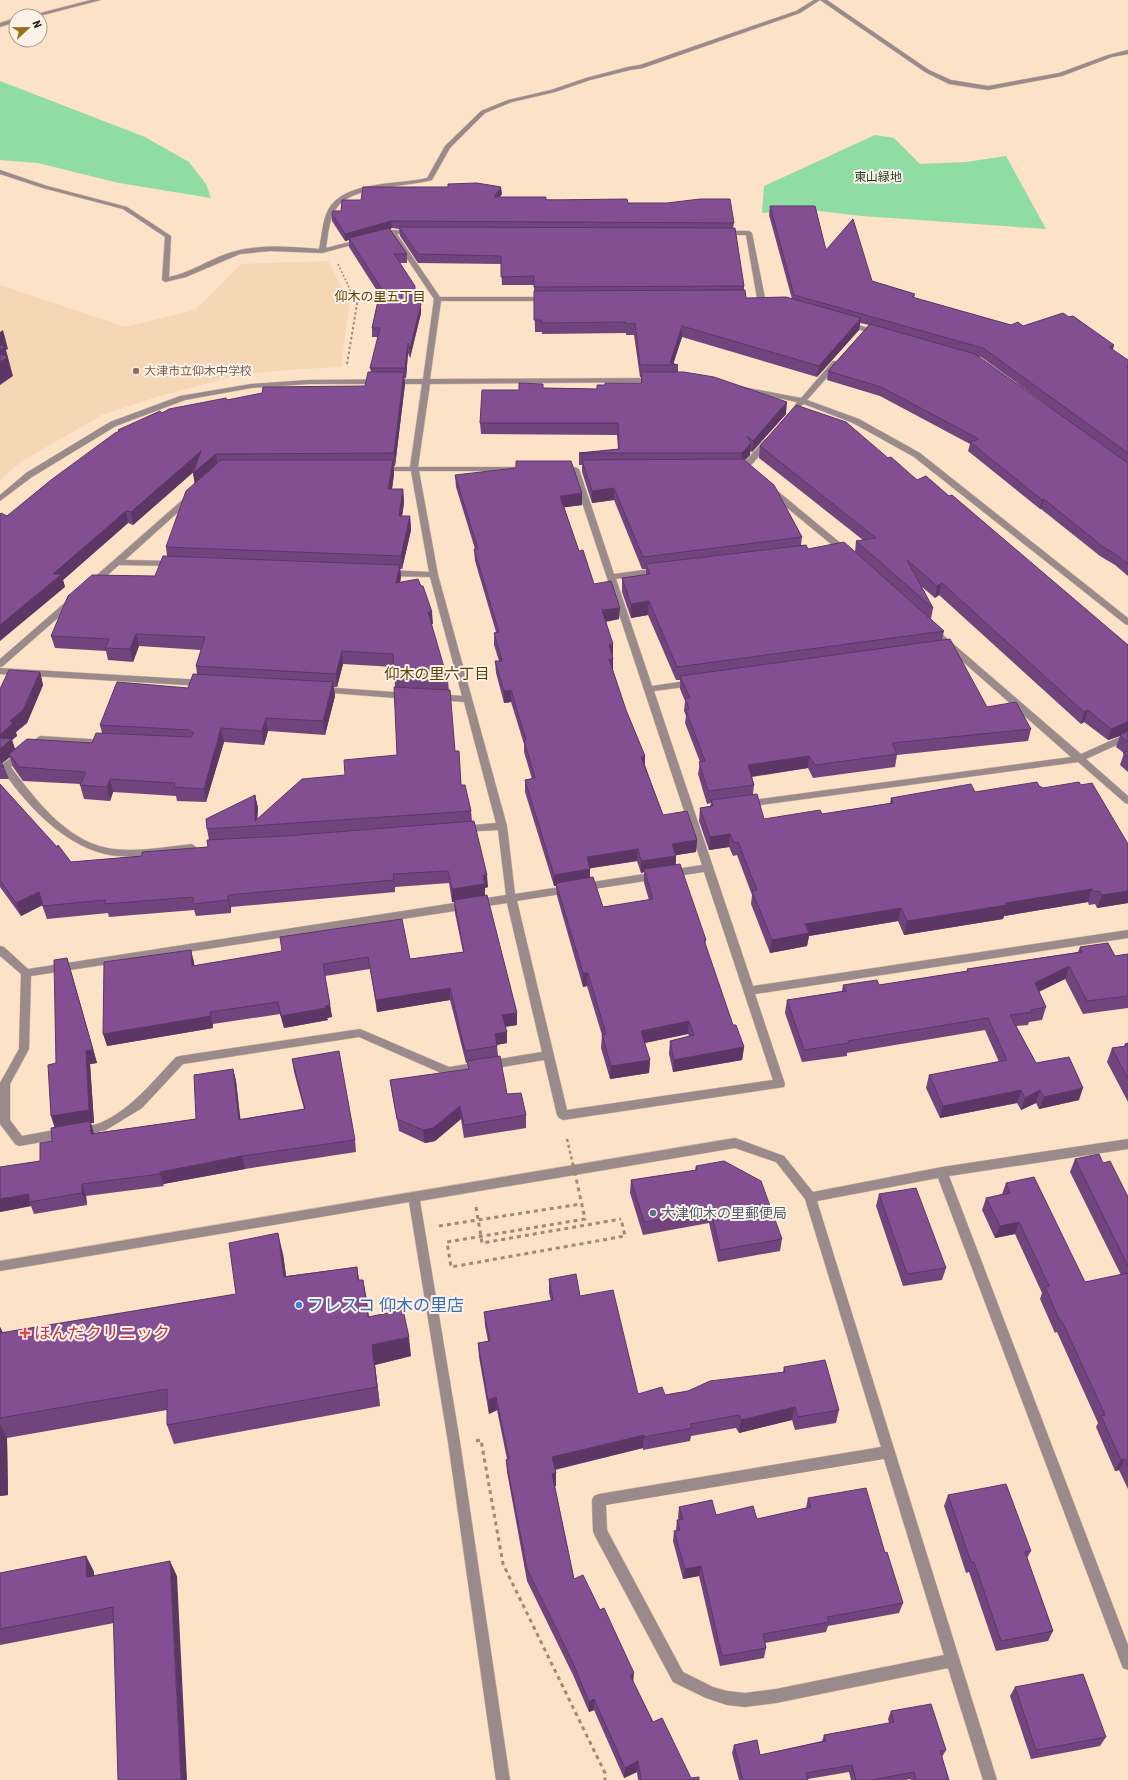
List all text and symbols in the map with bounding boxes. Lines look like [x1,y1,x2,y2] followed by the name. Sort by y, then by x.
[8,8,48,48] north arrow
[30,19,44,30] text: N
[854,170,902,184] park label: 東山緑地
[334,289,426,304] district label: 仰木の里五丁目
[144,364,252,378] place label: 大津市立仰木中学校
[131,366,141,376] marker: 大津市立仰木中学校
[383,665,490,683] district label: 仰木の里六丁目
[661,1205,787,1221] place label: 大津仰木の里郵便局
[648,1208,658,1218] marker: 大津仰木の里郵便局
[307,1295,464,1315] place label: フレスコ 仰木の里店
[294,1300,304,1310] marker: フレスコ 仰木の里店
[34,1323,170,1343] place label: ほんだクリニック
[19,1327,31,1339] marker: ほんだクリニック

